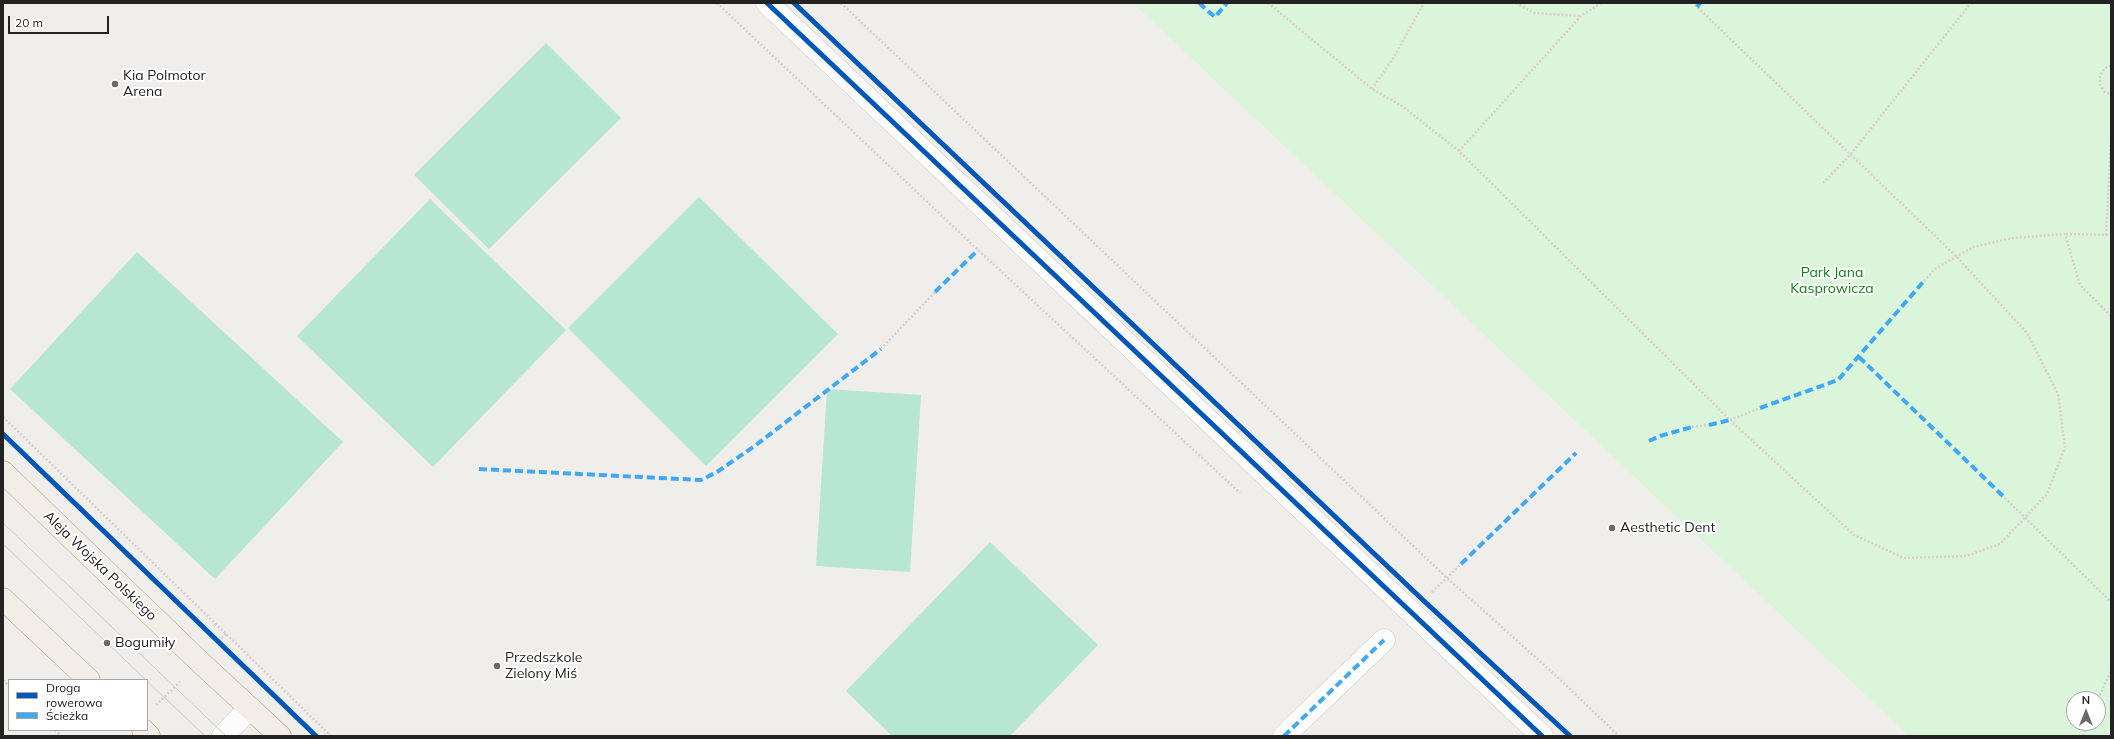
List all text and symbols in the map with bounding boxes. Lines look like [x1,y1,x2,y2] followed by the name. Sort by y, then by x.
[10,8,111,34] scale bar
[15,15,43,30] text: 20 m
[123,68,206,100] place label: Kia Polmotor Arena
[110,79,120,89] marker: Kia Polmotor Arena
[1790,265,1874,298] park label: Park Jana Kasprowicza
[40,508,160,624] street label: Aleja Wojska Polskiego
[1620,520,1715,536] place label: Aesthetic Dent
[1607,523,1617,533] marker: Aesthetic Dent
[115,635,175,651] place label: Bogumiły
[102,638,112,648] marker: Bogumiły
[505,650,582,682] place label: Przedszkole Zielony Miś
[492,661,502,671] marker: Przedszkole Zielony Miś
[8,679,148,731] legend
[46,680,102,710] text: Droga rowerowa
[2066,691,2106,731] north arrow
[2082,693,2090,707] text: N
[46,708,88,723] text: Ścieżka

